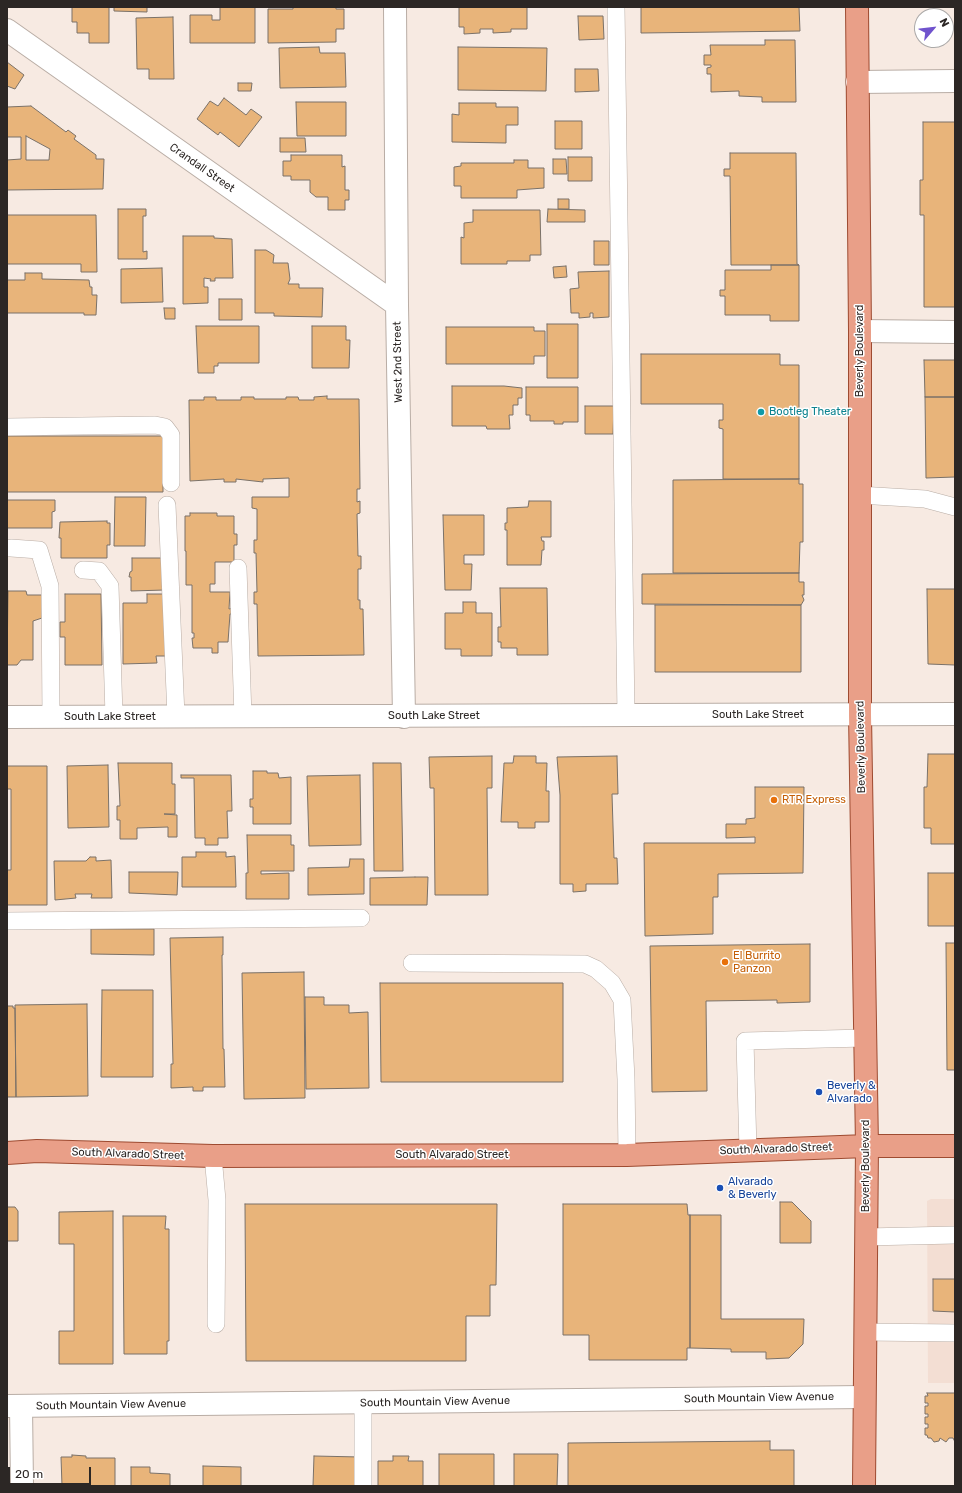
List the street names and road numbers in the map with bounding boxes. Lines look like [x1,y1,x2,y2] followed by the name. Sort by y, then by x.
[167,141,237,195] street label: Crandall Street
[853,305,867,397] street label: Beverly Boulevard
[391,321,405,403] street label: West 2nd Street
[854,701,868,793] street label: Beverly Boulevard
[712,708,804,722] street label: South Lake Street
[388,709,480,723] street label: South Lake Street
[64,710,156,724] street label: South Lake Street
[859,1120,873,1212] street label: Beverly Boulevard
[719,1140,833,1158] street label: South Alvarado Street
[71,1145,185,1163] street label: South Alvarado Street
[396,1148,508,1162] street label: South Alvarado Street
[684,1390,834,1406] street label: South Mountain View Avenue
[360,1394,510,1410] street label: South Mountain View Avenue
[36,1397,186,1413] street label: South Mountain View Avenue

